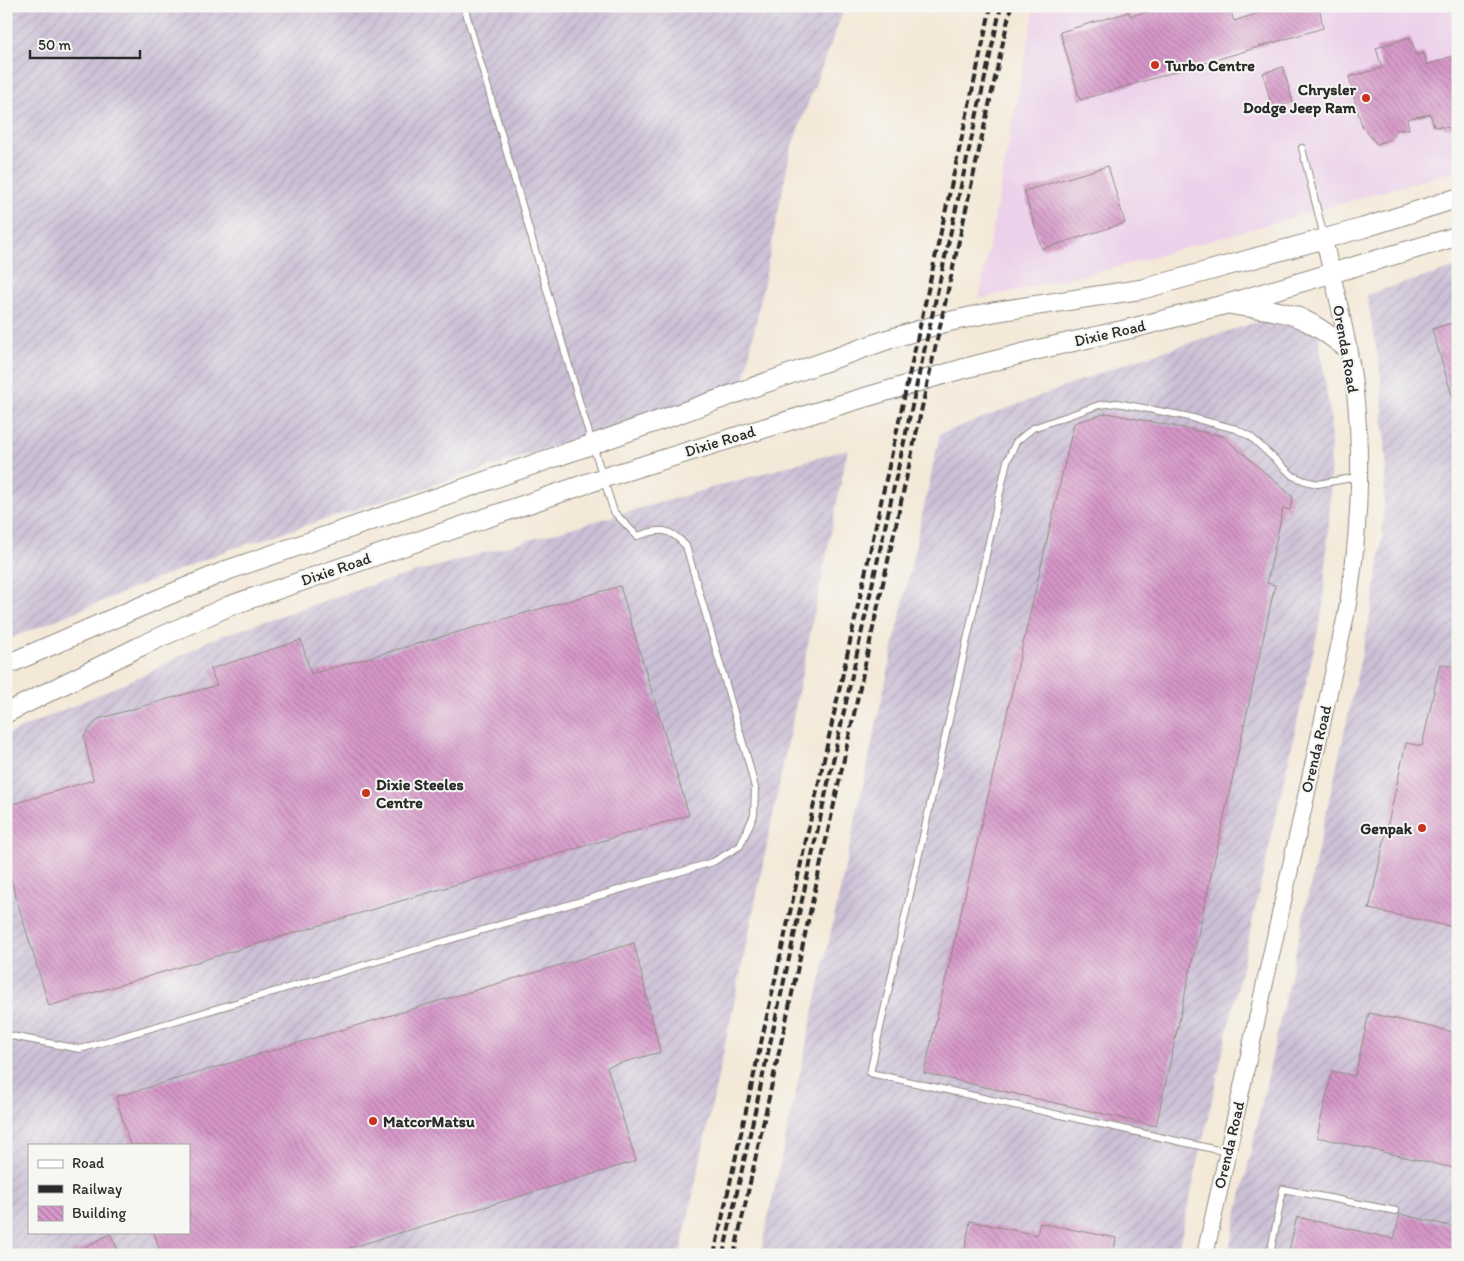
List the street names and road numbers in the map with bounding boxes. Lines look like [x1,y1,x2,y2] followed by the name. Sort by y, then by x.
[1329,303,1363,395] street label: Orenda Road
[1072,316,1148,350] street label: Dixie Road
[682,421,758,461] street label: Dixie Road
[298,548,374,590] street label: Dixie Road
[1297,703,1335,795] street label: Orenda Road
[1210,1099,1248,1191] street label: Orenda Road

